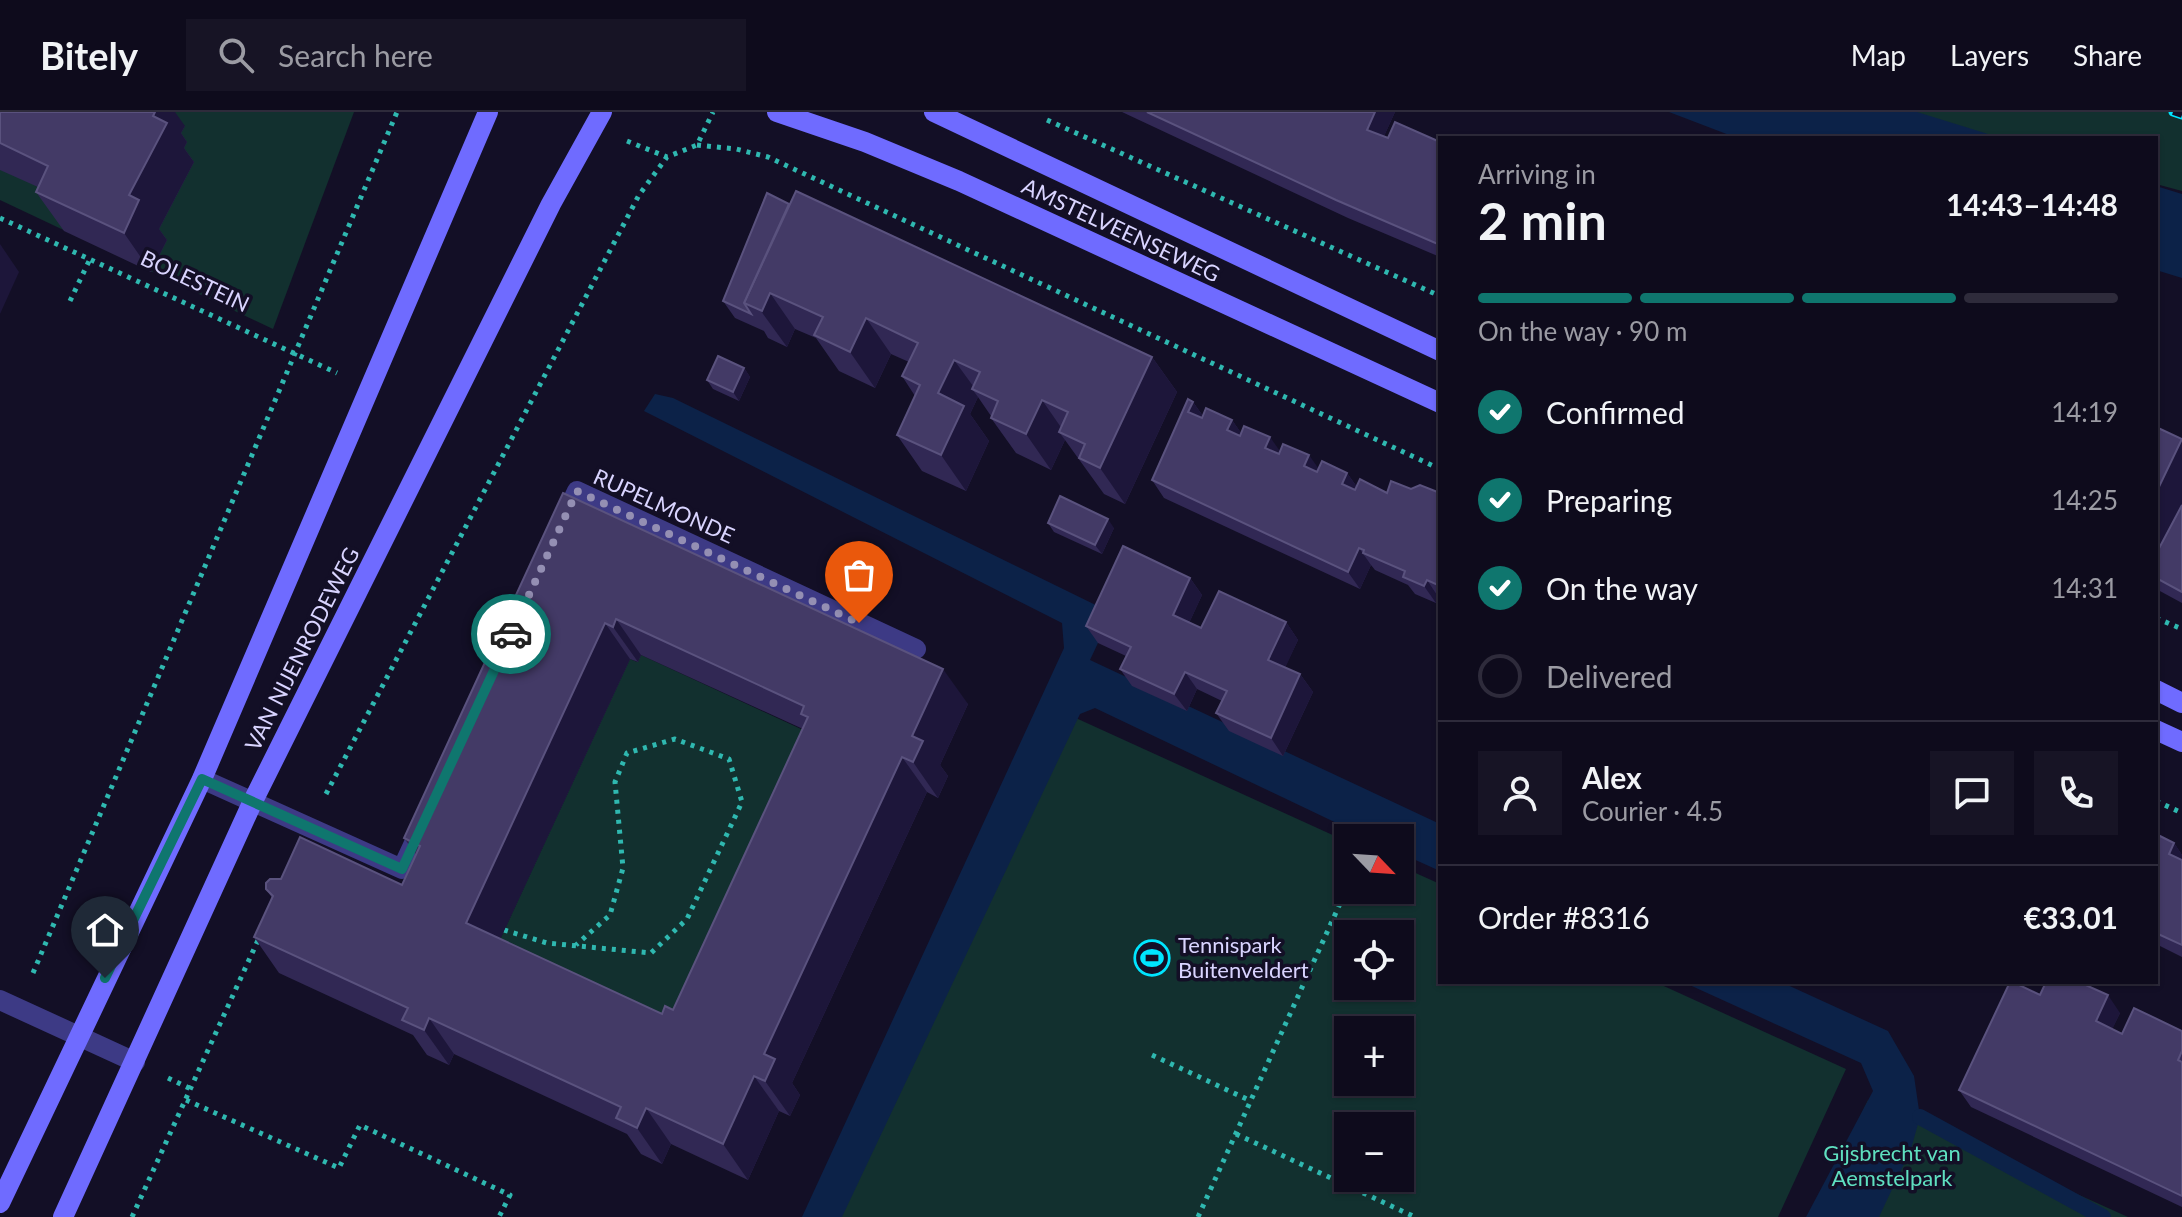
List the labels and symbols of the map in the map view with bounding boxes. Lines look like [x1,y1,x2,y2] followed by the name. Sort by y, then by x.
[1018,172,1224,287] street label: AMSTELVEENSEWEG
[137,244,254,317] street label: BOLESTEIN
[590,462,739,549] street label: RUPELMONDE
[825,541,893,623] pin
[239,543,365,755] street label: VAN NIJENRODEWEG
[471,594,551,674] courier
[1334,824,1414,904] north arrow
[71,896,139,978] pin
[1178,931,1309,983] place label: Tennispark Buitenveldert
[1133,939,1171,977] sports icon: Tennispark Buitenveldert
[1823,1139,1961,1191] park label: Gijsbrecht van Aemstelpark

